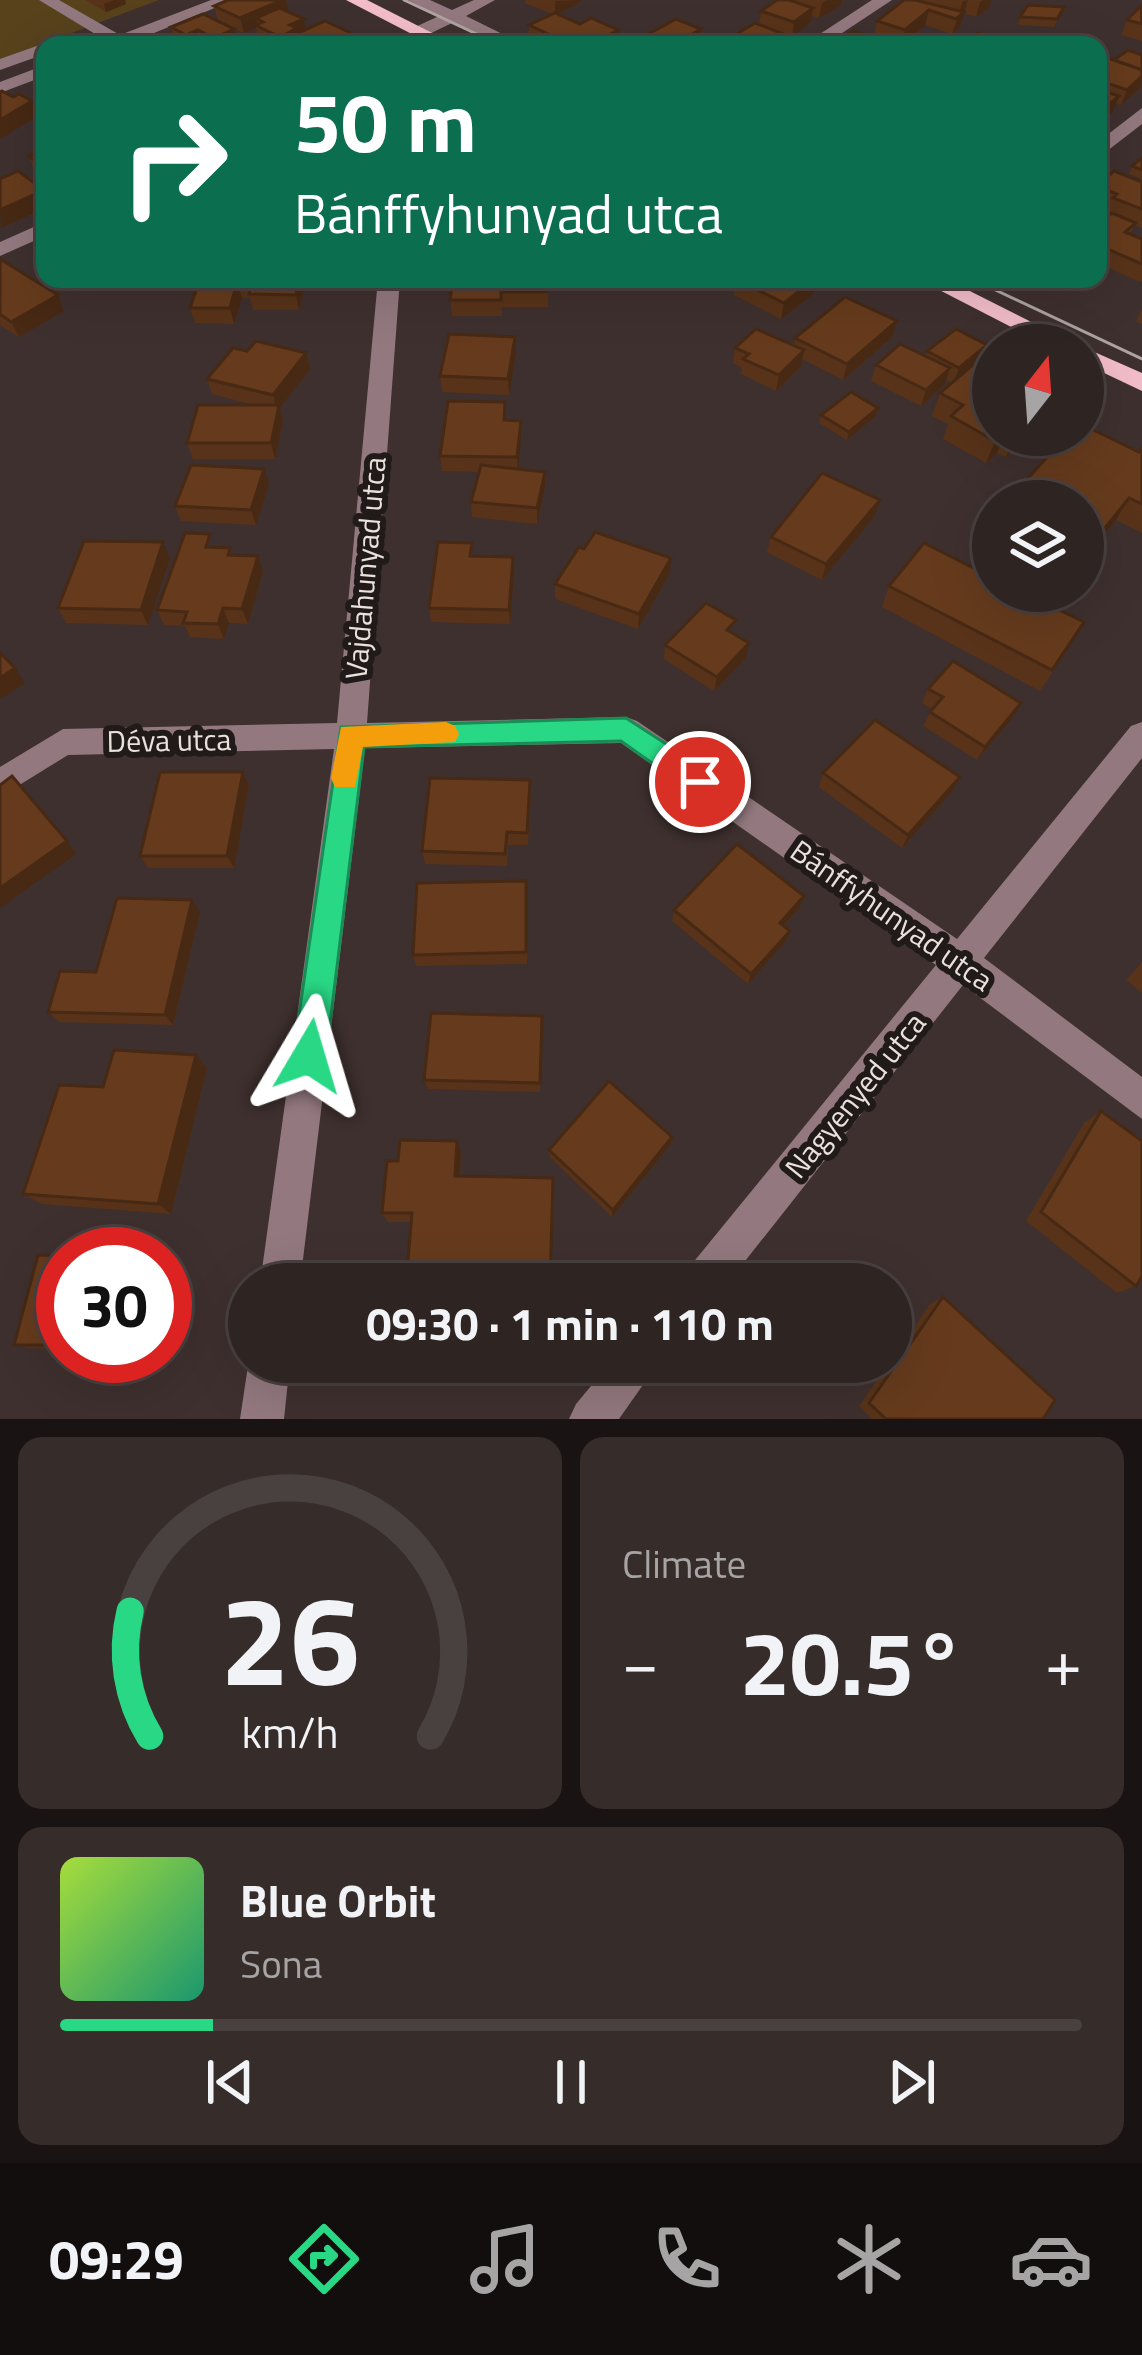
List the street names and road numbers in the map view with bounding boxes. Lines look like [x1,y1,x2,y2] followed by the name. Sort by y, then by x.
[332,455,398,681] street label: Vajdahunyad utca
[106,716,232,764] street label: Déva utca
[781,828,1003,1002] street label: Bánffyhunyad utca
[773,1002,937,1188] street label: Nagyenyed utca

